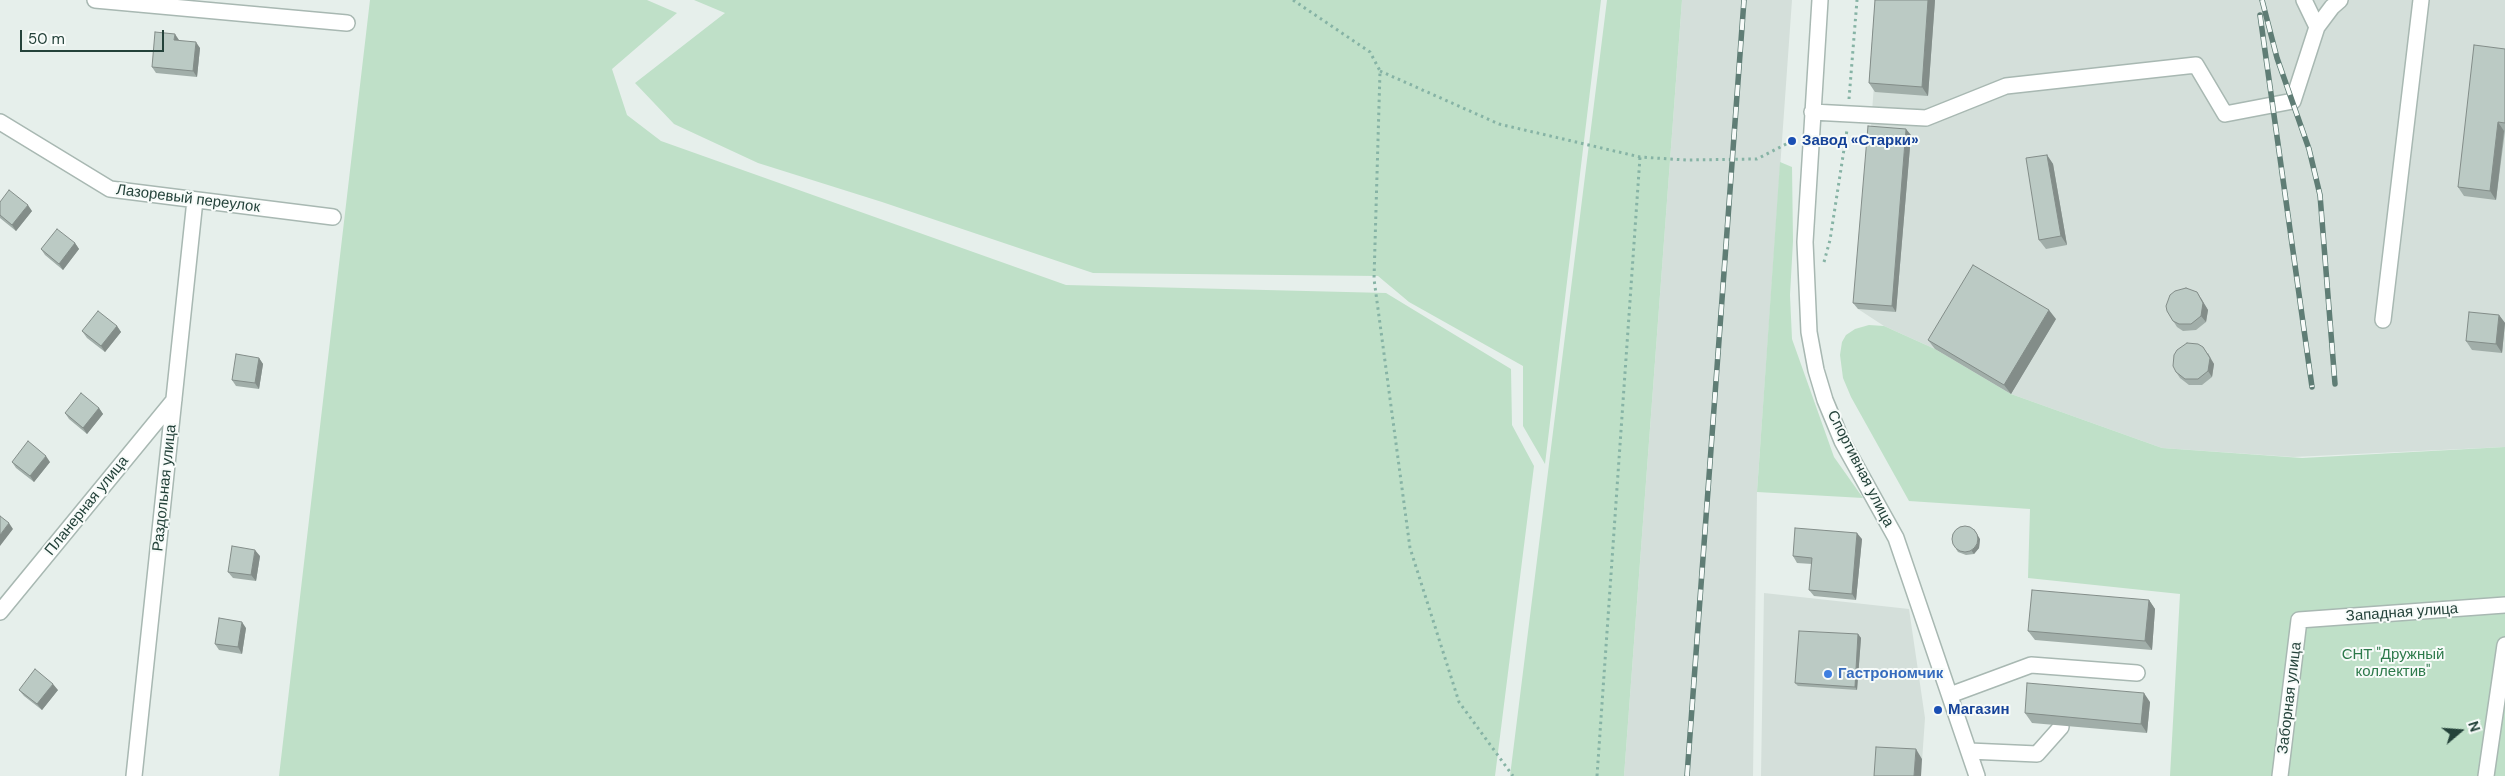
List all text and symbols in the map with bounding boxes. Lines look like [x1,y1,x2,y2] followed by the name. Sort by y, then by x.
[22,20,166,52] scale bar
[28,29,65,49] text: 50 m
[1802,132,1919,150] place label: Завод «Старки»
[1786,135,1798,147] marker: Завод «Старки»
[115,181,261,217] street label: Лазоревый переулок
[1823,408,1897,530] street label: Спортивная улица
[149,424,181,552] street label: Раздольная улица
[41,453,133,559] street label: Планерная улица
[2345,600,2459,626] street label: Западная улица
[2274,641,2306,755] street label: Заборная улица
[2342,646,2444,681] park label: СНТ "Дружный коллектив"
[1838,665,1943,683] place label: Гастрономчик
[1822,668,1834,680] marker: Гастрономчик
[1948,701,2010,719] place label: Магазин
[1932,704,1944,716] marker: Магазин
[2435,706,2485,756] north arrow
[2464,719,2484,734] text: N

